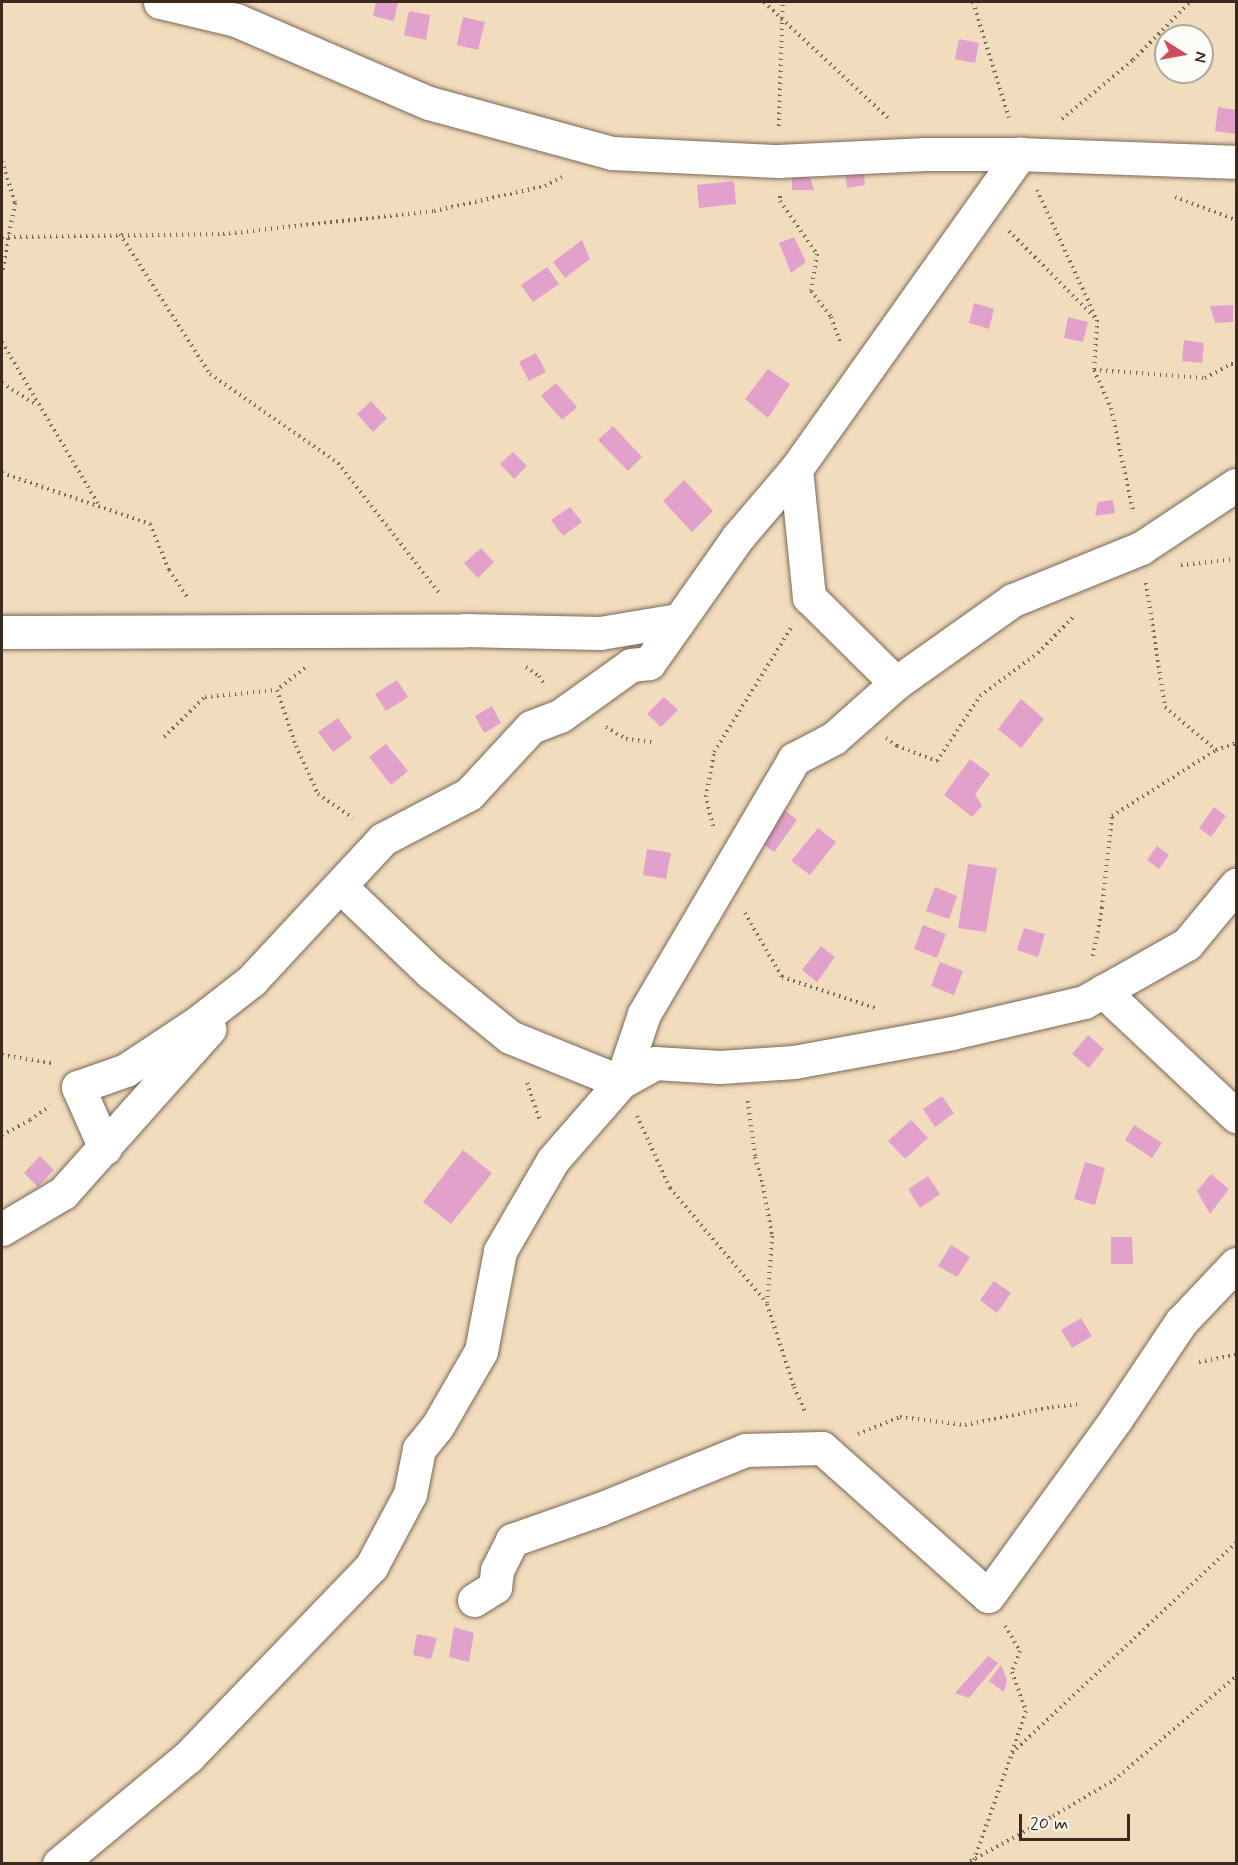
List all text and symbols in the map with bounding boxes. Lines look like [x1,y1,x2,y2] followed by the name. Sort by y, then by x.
[1154,24,1214,84] north arrow
[1189,50,1212,64] text: N
[1022,1802,1133,1840] scale bar
[1030,1812,1068,1836] text: 20 m

